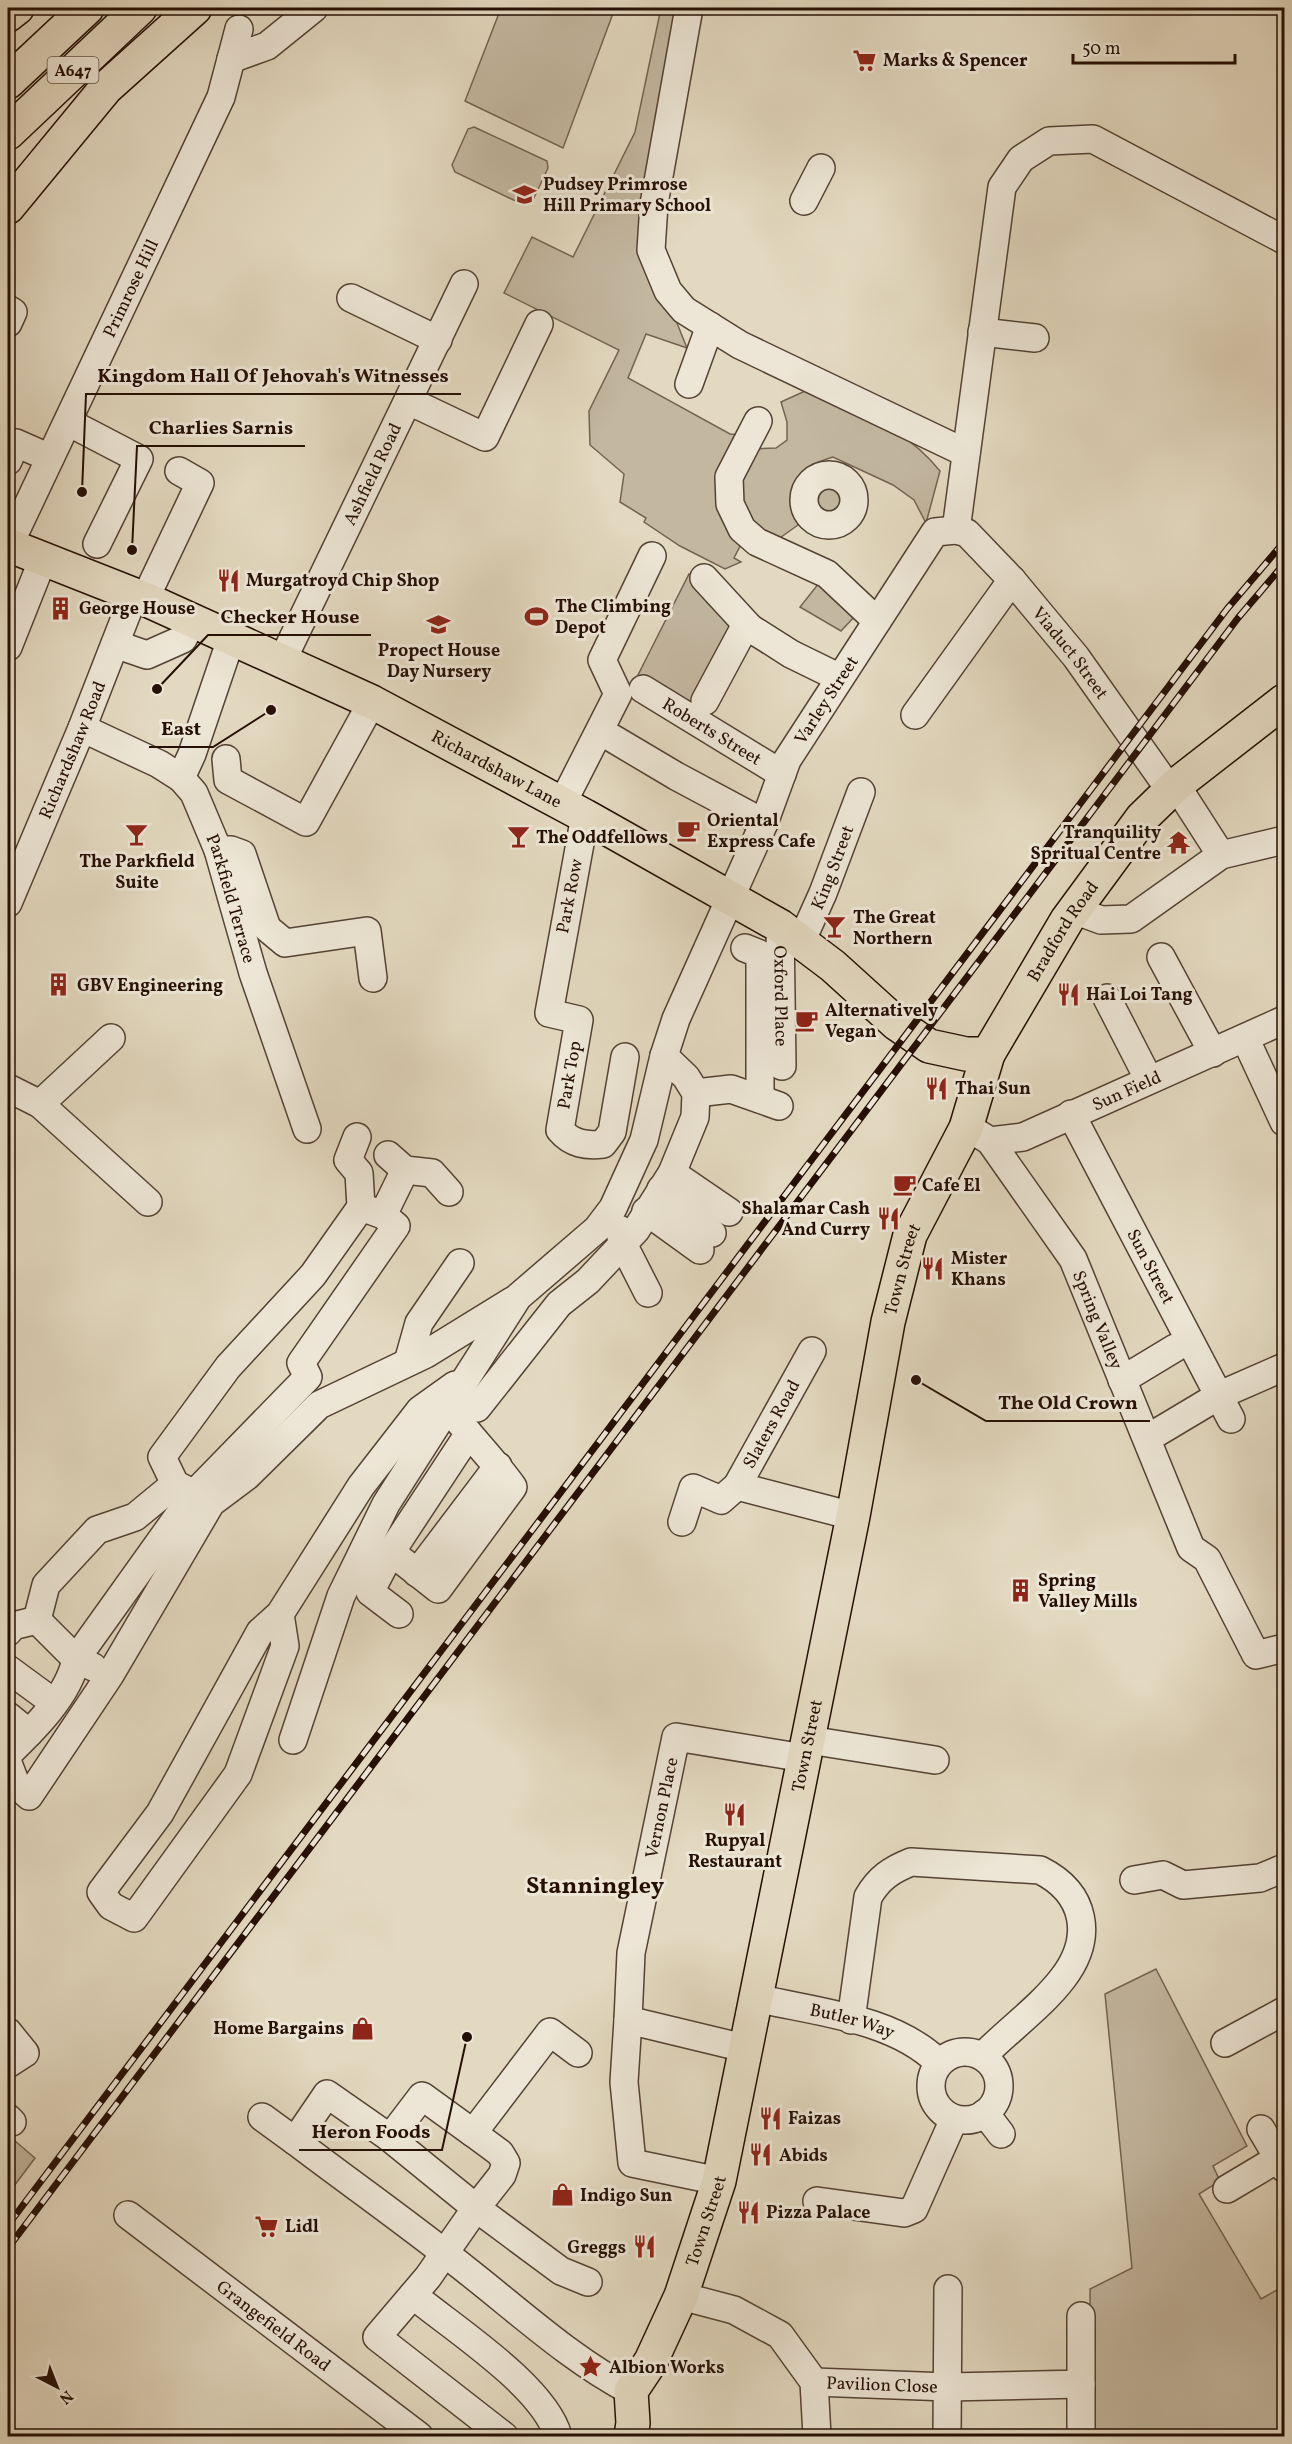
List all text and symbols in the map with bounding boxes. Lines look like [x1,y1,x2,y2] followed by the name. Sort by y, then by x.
[1073,27,1235,65] scale bar
[1082,37,1121,62] text: 50 m
[852,47,878,73] supermarket icon: Marks & Spencer
[883,49,1028,74] place label: Marks & Spencer
[48,57,98,83] road number: A647
[543,173,711,219] place label: Pudsey Primrose Hill Primary School
[512,181,538,207] school or university icon: Pudsey Primrose Hill Primary School
[98,236,166,342] street label: Primrose Hill
[86,356,461,394] callout: Kingdom Hall Of Jehovah's Witnesses
[97,363,449,391] text: Kingdom Hall Of Jehovah's Witnesses
[137,408,305,446] callout: Charlies Sarnis
[149,415,293,443] text: Charlies Sarnis
[338,419,409,530] street label: Ashfield Road
[215,567,241,593] restaurant icon: Murgatroyd Chip Shop
[246,569,439,594] place label: Murgatroyd Chip Shop
[48,595,74,621] building icon: George House
[555,595,671,641] place label: The Climbing Depot
[79,597,195,622] place label: George House
[208,597,371,635] callout: Checker House
[1025,602,1113,705] street label: Viaduct Street
[524,603,550,629] sports icon: The Climbing Depot
[220,604,360,632] text: Checker House
[426,611,452,637] school or university icon: Propect House Day Nursery
[378,639,500,685] place label: Propect House Day Nursery
[789,651,865,750] street label: Varley Street
[34,678,113,823] street label: Richardshaw Road
[657,693,766,772] street label: Roberts Street
[149,709,213,747] callout: East
[161,716,201,744] text: East
[426,725,566,815] street label: Richardshaw Lane
[707,809,815,855] place label: Oriental Express Cafe
[676,817,702,843] cafe icon: Oriental Express Cafe
[1030,821,1161,867] place label: Tranquility Spritual Centre
[124,822,150,848] bar icon: The Parkfield Suite
[806,822,861,914] street label: King Street
[505,824,531,850] bar icon: The Oddfellows
[536,826,668,851] place label: The Oddfellows
[1166,829,1192,855] temple icon: Tranquility Spritual Centre
[199,830,261,966] street label: Parkfield Terrace
[79,850,195,896] place label: The Parkfield Suite
[551,857,590,936] street label: Park Row
[1022,876,1106,987] street label: Bradford Road
[853,906,936,952] place label: The Great Northern
[822,914,848,940] bar icon: The Great Northern
[766,945,793,1047] street label: Oxford Place
[46,972,72,998] building icon: GBV Engineering
[77,974,223,999] place label: GBV Engineering
[1055,981,1081,1007] restaurant icon: Hai Loi Tang
[1086,983,1193,1008] place label: Hai Loi Tang
[825,999,938,1045] place label: Alternatively Vegan
[794,1007,820,1033] cafe icon: Alternatively Vegan
[552,1039,589,1111] street label: Park Top
[1089,1065,1166,1118] street label: Sun Field
[924,1075,950,1101] restaurant icon: Thai Sun
[955,1077,1031,1102] place label: Thai Sun
[891,1172,917,1198] cafe icon: Cafe El
[922,1174,981,1199] place label: Cafe El
[742,1197,870,1243] place label: Shalamar Cash And Curry
[875,1205,901,1231] restaurant icon: Shalamar Cash And Curry
[879,1219,928,1318] street label: Town Street
[1120,1225,1180,1309] street label: Sun Street
[951,1247,1008,1293] place label: Mister Khans
[920,1255,946,1281] restaurant icon: Mister Khans
[1065,1267,1128,1374] street label: Spring Valley
[738,1376,807,1474] street label: Slaters Road
[986,1383,1150,1421] callout: The Old Crown
[998,1390,1138,1418] text: The Old Crown
[1038,1569,1138,1615] place label: Spring Valley Mills
[1007,1577,1033,1603] building icon: Spring Valley Mills
[787,1697,830,1795] street label: Town Street
[640,1755,685,1861] street label: Vernon Place
[722,1801,748,1827] restaurant icon: Rupyal Restaurant
[688,1829,782,1875] place label: Rupyal Restaurant
[526,1870,665,1904] district label: Stanningley
[807,1998,899,2046] street label: Butler Way
[349,2015,375,2041] shop icon: Home Bargains
[213,2017,344,2042] place label: Home Bargains
[757,2105,783,2131] restaurant icon: Faizas
[788,2107,841,2132] place label: Faizas
[299,2112,442,2150] callout: Heron Foods
[312,2119,430,2147] text: Heron Foods
[748,2142,774,2168] restaurant icon: Abids
[779,2144,828,2169] place label: Abids
[681,2174,734,2270] street label: Town Street
[549,2182,575,2208] shop icon: Indigo Sun
[580,2184,673,2209] place label: Indigo Sun
[735,2199,761,2225] restaurant icon: Pizza Palace
[766,2201,871,2226] place label: Pizza Palace
[254,2213,280,2239] supermarket icon: Lidl
[285,2215,319,2240] place label: Lidl
[631,2234,657,2260] restaurant icon: Greggs
[567,2236,626,2261] place label: Greggs
[210,2275,335,2379] street label: Grangefield Road
[578,2354,604,2380] place icon: Albion Works
[609,2356,724,2381] place label: Albion Works
[27,2357,87,2417] north arrow
[826,2371,938,2401] street label: Pavilion Close
[54,2385,77,2409] text: N

